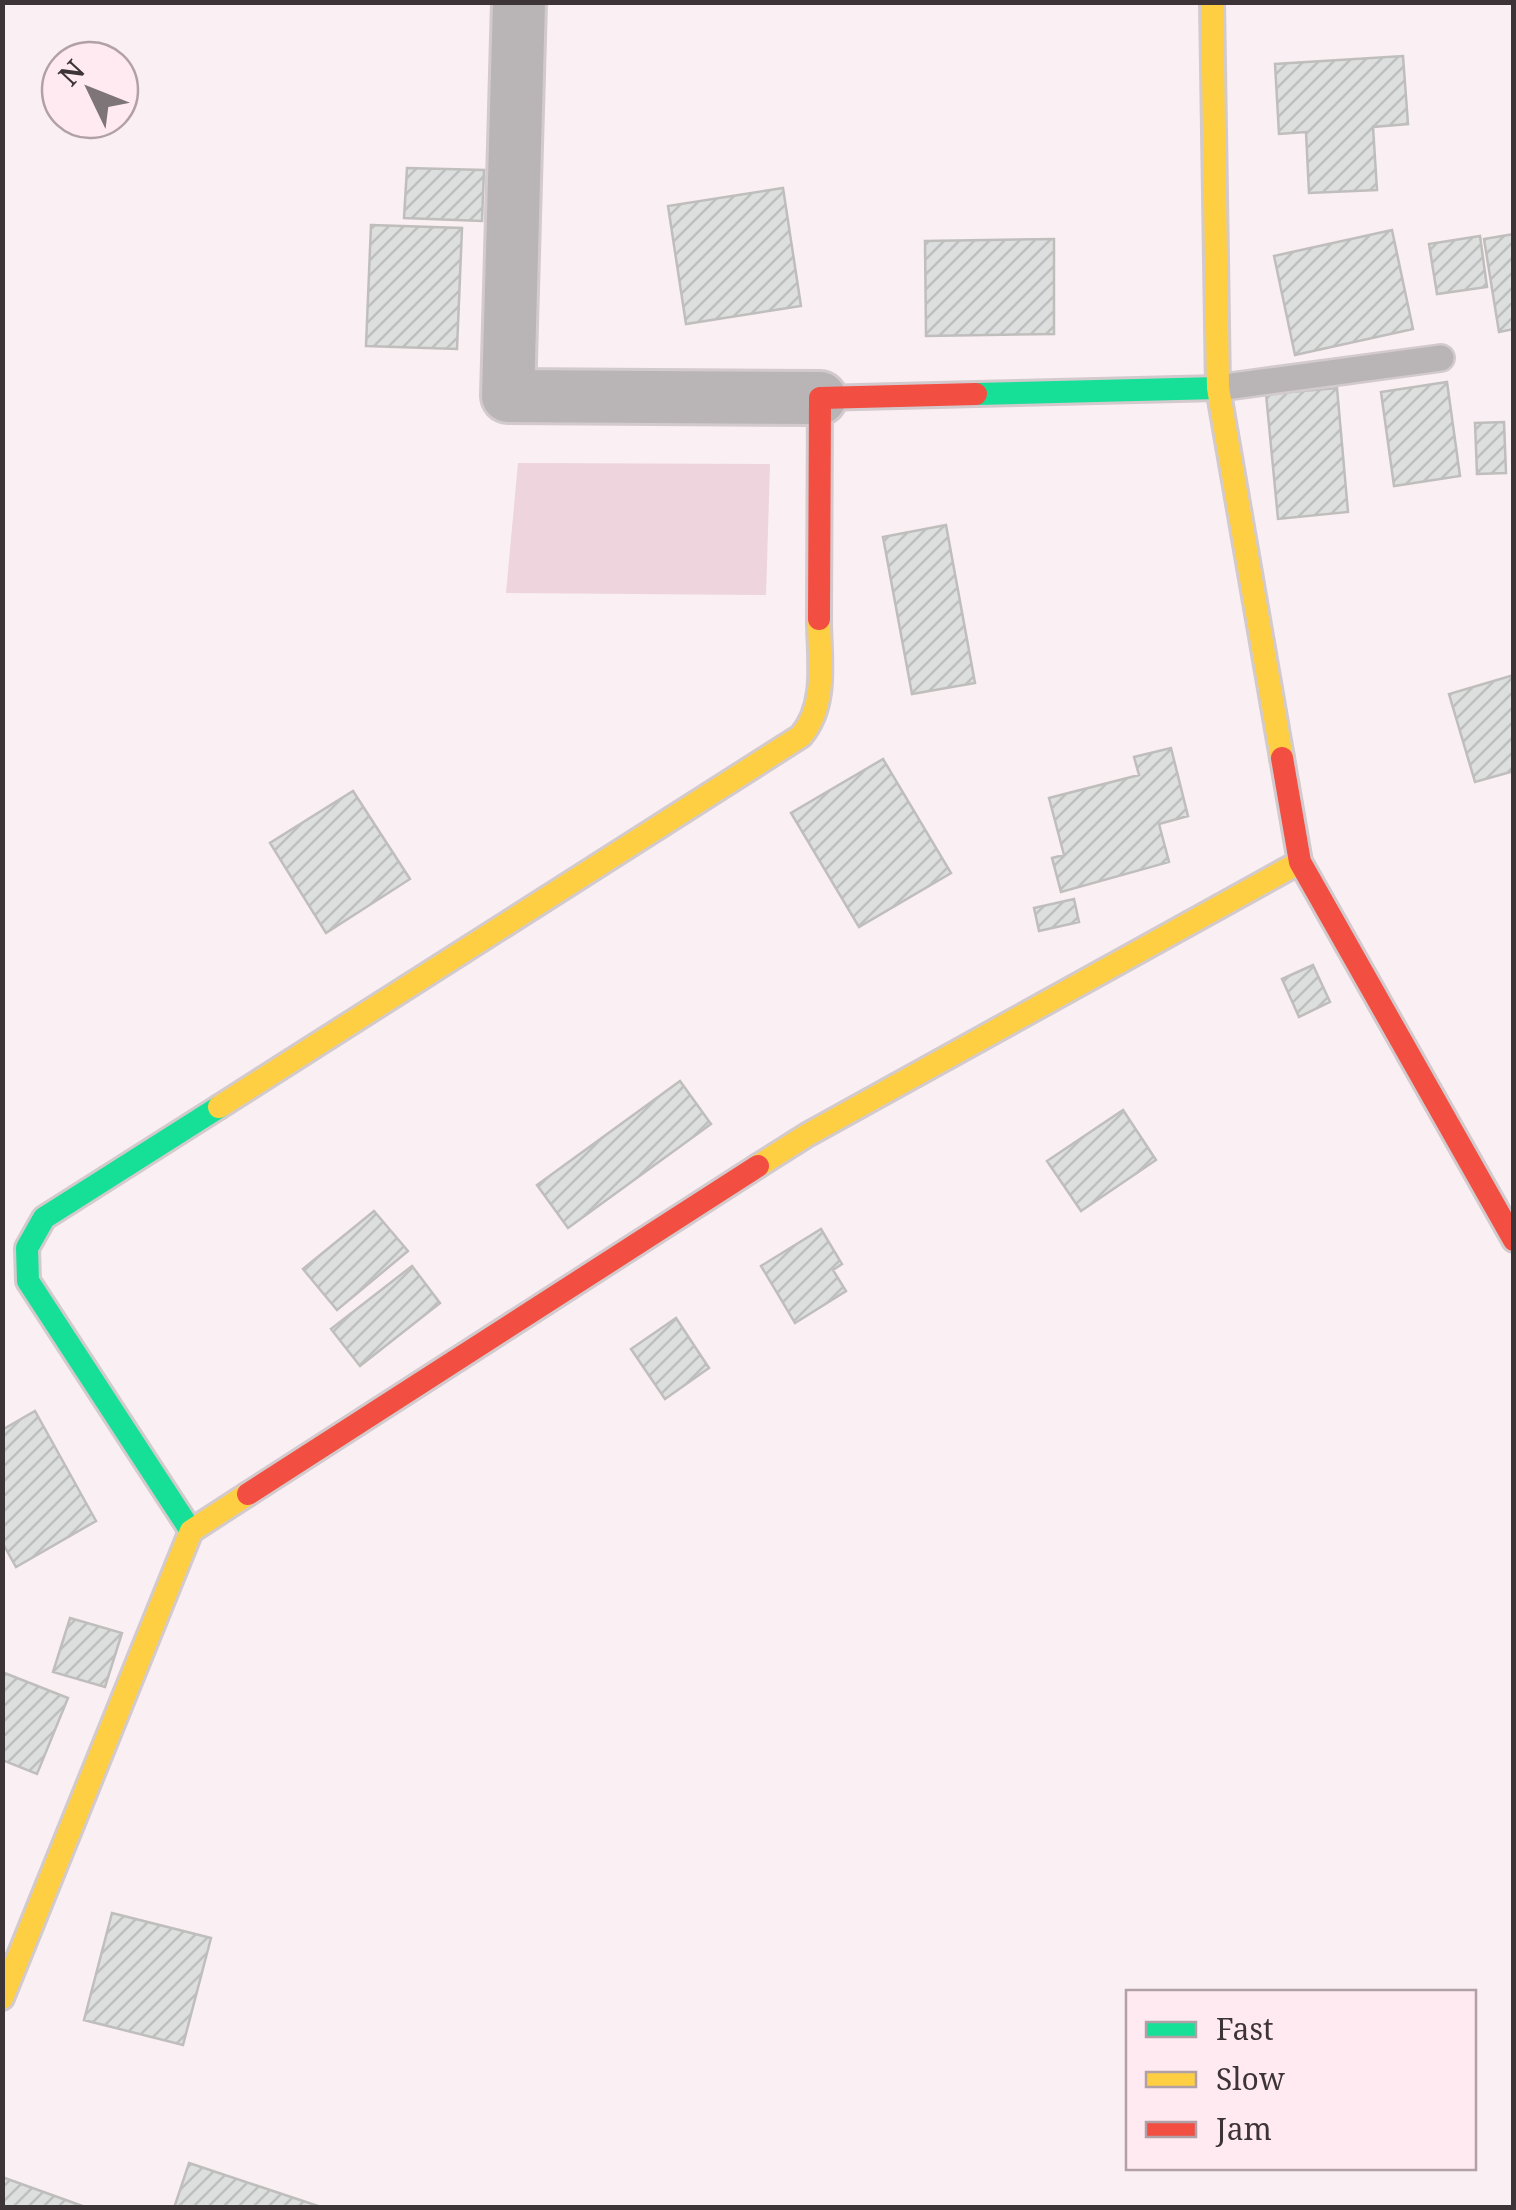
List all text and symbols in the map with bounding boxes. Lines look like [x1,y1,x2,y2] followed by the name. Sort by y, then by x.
[40,40,140,140] north arrow
[50,51,92,93] text: N
[1126,1990,1476,2170] legend
[1216,2008,1273,2049] text: Fast
[1216,2058,1285,2099] text: Slow
[1215,2108,1272,2149] text: Jam

